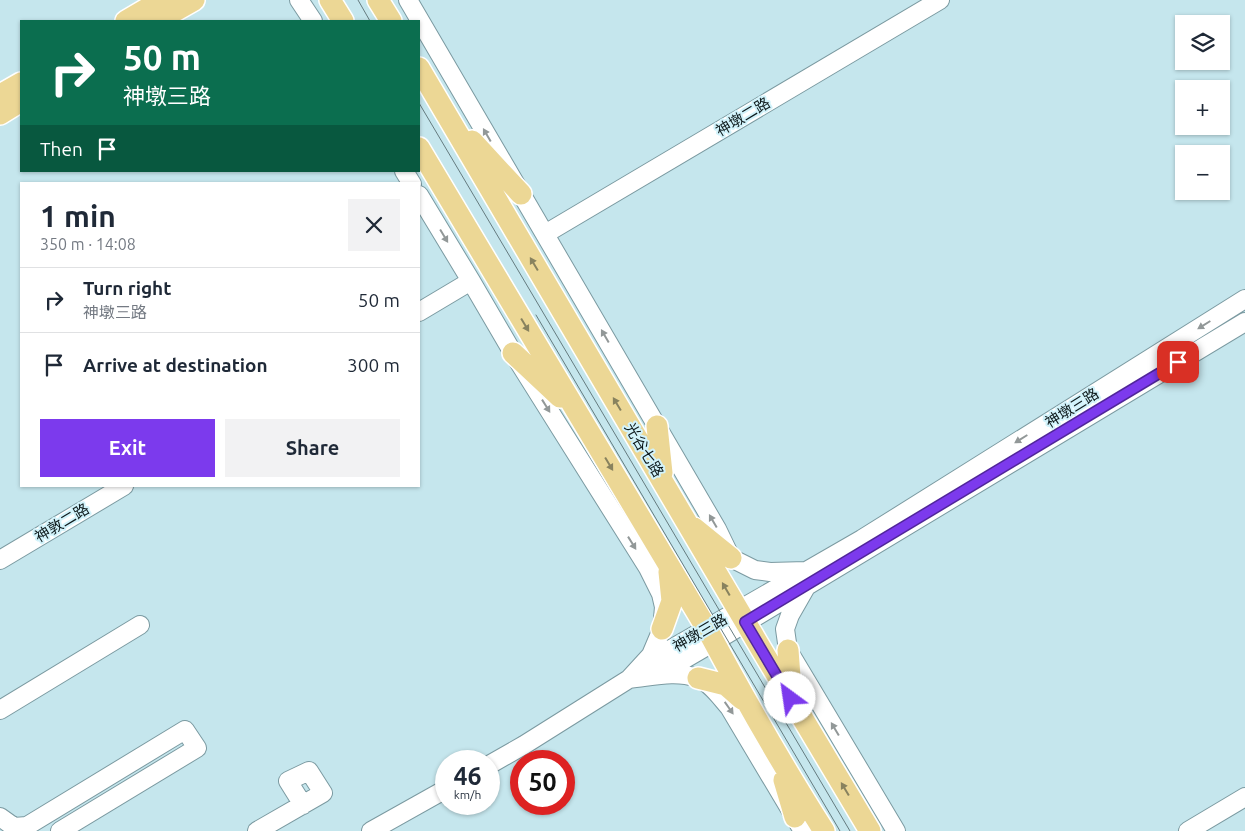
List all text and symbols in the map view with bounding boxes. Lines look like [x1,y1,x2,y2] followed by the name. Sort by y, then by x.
[1175,15,1230,200] map controls
[1175,15,1230,70] button: layers
[123,37,201,77] text: 50 m
[40,40,105,105] icon: right
[1175,80,1230,135] button: +
[123,83,211,108] text: 神墩三路
[713,94,773,139] street label: 神墩二路
[483,129,492,142] one-way arrow
[93,135,121,163] icon: arrive
[40,138,83,160] text: Then
[1175,145,1230,200] button: −
[40,199,116,233] text: 1 min
[348,199,400,251] button: close
[440,230,449,243] one-way arrow
[40,235,136,253] text: 350 m · 14:08
[530,258,539,271] one-way arrow
[83,277,171,299] text: Turn right
[40,286,68,314] icon: right
[358,289,400,311] text: 50 m
[83,303,147,321] text: 神墩三路
[520,318,529,331] one-way arrow
[1197,321,1210,330] one-way arrow
[600,329,609,342] one-way arrow
[1157,341,1199,383] pin
[1164,348,1192,376] icon: arrive
[40,351,68,379] icon: arrive
[83,354,268,376] text: Arrive at destination
[347,354,400,376] text: 300 m
[1042,384,1102,431] street label: 神墩三路
[613,397,621,412] one-way arrow
[541,399,550,412] one-way arrow
[40,419,215,477] button: Exit
[225,419,400,477] button: Share
[622,420,667,480] street label: 光谷七路
[1015,435,1028,444] one-way arrow
[604,458,613,471] one-way arrow
[32,500,92,545] street label: 神敦二路
[709,514,717,529] one-way arrow
[628,537,637,550] one-way arrow
[722,583,731,596] one-way arrow
[670,610,730,655] street label: 神墩三路
[763,671,815,723] position arrow
[724,701,734,715] one-way arrow
[831,723,840,736] one-way arrow
[510,750,575,815] speed limit sign: 50
[453,762,482,790] text: 46
[841,783,850,796] one-way arrow
[454,788,481,801] text: km/h

